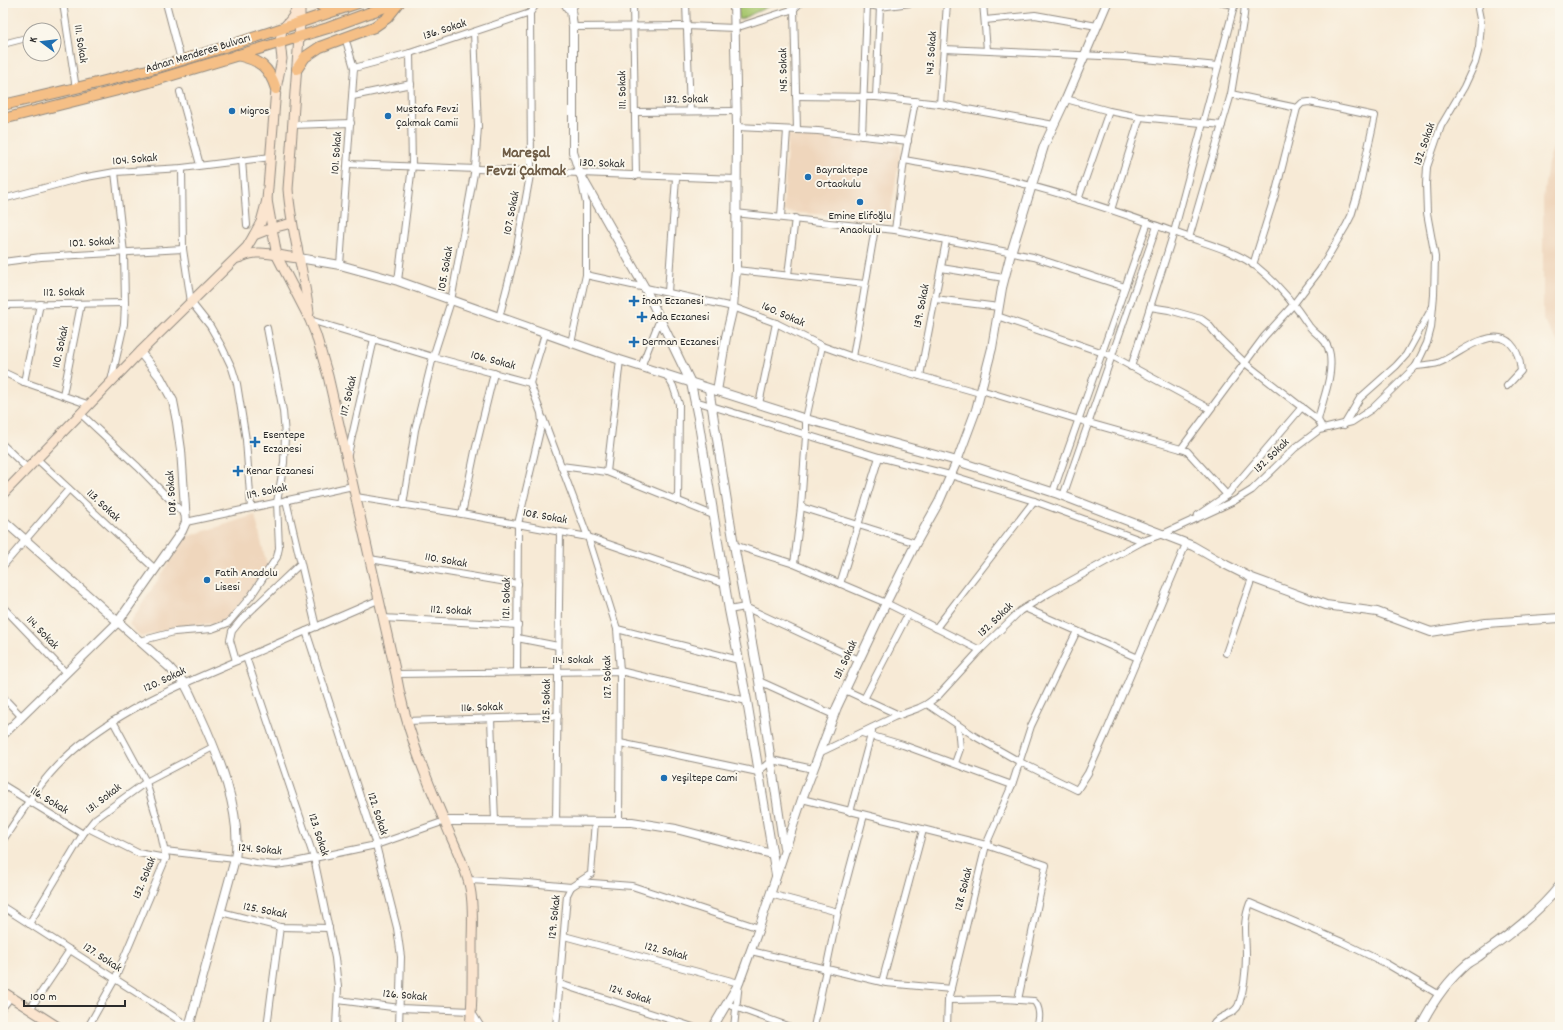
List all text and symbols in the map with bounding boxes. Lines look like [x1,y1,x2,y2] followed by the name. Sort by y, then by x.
[421,15,469,45] street label: 136. Sokak
[22,22,62,62] north arrow
[69,24,91,65] street label: 111. Sokak
[143,30,253,78] street label: Adnan Menderes Bulvarı
[922,30,942,75] street label: 143. Sokak
[26,35,43,44] text: K
[775,48,793,92] street label: 145. Sokak
[614,70,632,110] street label: 111. Sokak
[664,91,708,109] street label: 132. Sokak
[396,101,458,132] place label: Mustafa Fevzi Çakmak Camii
[240,103,269,120] place label: Migros
[227,106,237,116] marker: Migros
[383,111,393,121] marker: Mustafa Fevzi Çakmak Camii
[1410,120,1440,168] street label: 132. Sokak
[327,131,347,175] street label: 101. Sokak
[486,142,566,183] district label: Mareşal Fevzi Çakmak
[112,150,158,170] street label: 104. Sokak
[579,155,625,173] street label: 130. Sokak
[816,162,868,193] place label: Bayraktepe Ortaokulu
[803,172,813,182] marker: Bayraktepe Ortaokulu
[499,189,525,237] street label: 107. Sokak
[855,197,865,207] marker: Emine Elifoğlu Anaokulu
[829,208,891,239] place label: Emine Elifoğlu Anaokulu
[69,233,115,253] street label: 102. Sokak
[434,245,458,293] street label: 105. Sokak
[909,283,935,329] street label: 139. Sokak
[43,284,85,302] street label: 112. Sokak
[642,293,703,310] place label: İnan Eczanesi
[629,296,639,306] marker: İnan Eczanesi
[759,298,807,332] street label: 160. Sokak
[650,309,709,326] place label: Ada Eczanesi
[637,312,647,322] marker: Ada Eczanesi
[48,324,74,370] street label: 110. Sokak
[642,334,719,351] place label: Derman Eczanesi
[629,337,639,347] marker: Derman Eczanesi
[469,347,517,375] street label: 106. Sokak
[336,374,362,418] street label: 117. Sokak
[263,427,305,458] place label: Esentepe Eczanesi
[1250,435,1294,477] street label: 132. Sokak
[250,437,260,447] marker: Esentepe Eczanesi
[246,463,314,480] place label: Kenar Eczanesi
[233,466,243,476] marker: Kenar Eczanesi
[162,470,182,516] street label: 108. Sokak
[245,479,289,505] street label: 119. Sokak
[82,486,124,526] street label: 113. Sokak
[521,505,569,529] street label: 108. Sokak
[424,549,469,573] street label: 110. Sokak
[215,565,278,596] place label: Fatih Anadolu Lisesi
[202,575,212,585] marker: Fatih Anadolu Lisesi
[498,577,516,619] street label: 121. Sokak
[974,599,1018,641] street label: 132. Sokak
[430,601,472,621] street label: 112. Sokak
[22,612,62,654] street label: 114. Sokak
[830,638,862,682] street label: 131. Sokak
[552,652,594,669] street label: 114. Sokak
[599,655,617,699] street label: 127. Sokak
[141,663,189,697] street label: 120. Sokak
[538,679,556,723] street label: 125. Sokak
[461,699,503,717] street label: 116. Sokak
[672,770,737,787] place label: Yeşiltepe Cami
[659,773,669,783] marker: Yeşiltepe Cami
[82,780,126,818] street label: 131. Sokak
[27,783,71,819] street label: 116. Sokak
[362,790,392,838] street label: 122. Sokak
[303,811,333,859] street label: 123. Sokak
[237,840,283,860] street label: 124. Sokak
[129,854,161,902] street label: 132. Sokak
[950,866,978,912] street label: 128. Sokak
[544,894,566,940] street label: 129. Sokak
[242,898,288,924] street label: 125. Sokak
[643,938,690,966] street label: 122. Sokak
[79,939,125,977] street label: 127. Sokak
[607,980,653,1010] street label: 124. Sokak
[24,982,125,1008] scale bar
[382,986,428,1006] street label: 126. Sokak
[30,989,57,1006] text: 100 m

